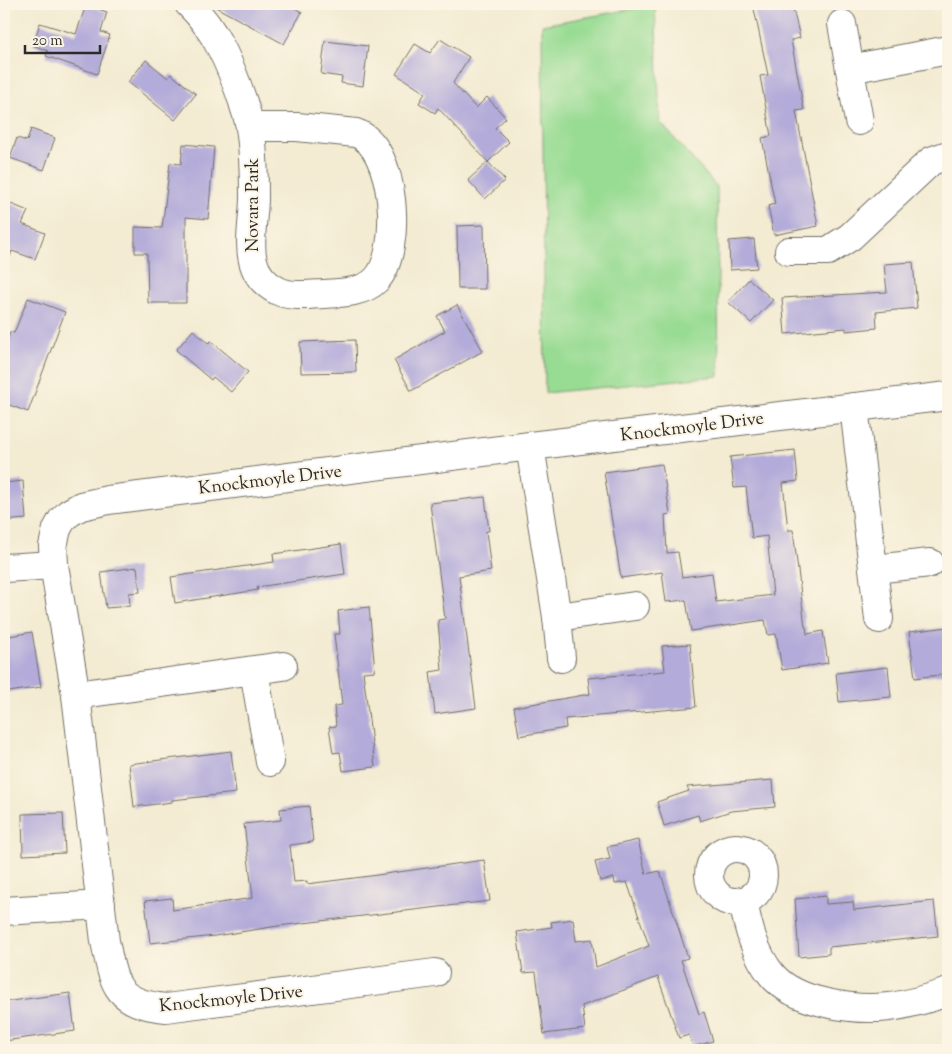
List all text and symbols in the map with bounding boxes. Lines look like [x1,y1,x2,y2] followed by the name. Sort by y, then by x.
[25,22,100,54] scale bar
[32,31,63,52] text: 20 m
[241,158,267,252] street label: Novara Park
[619,406,766,450] street label: Knockmoyle Drive
[197,459,344,503] street label: Knockmoyle Drive
[158,980,304,1020] street label: Knockmoyle Drive

